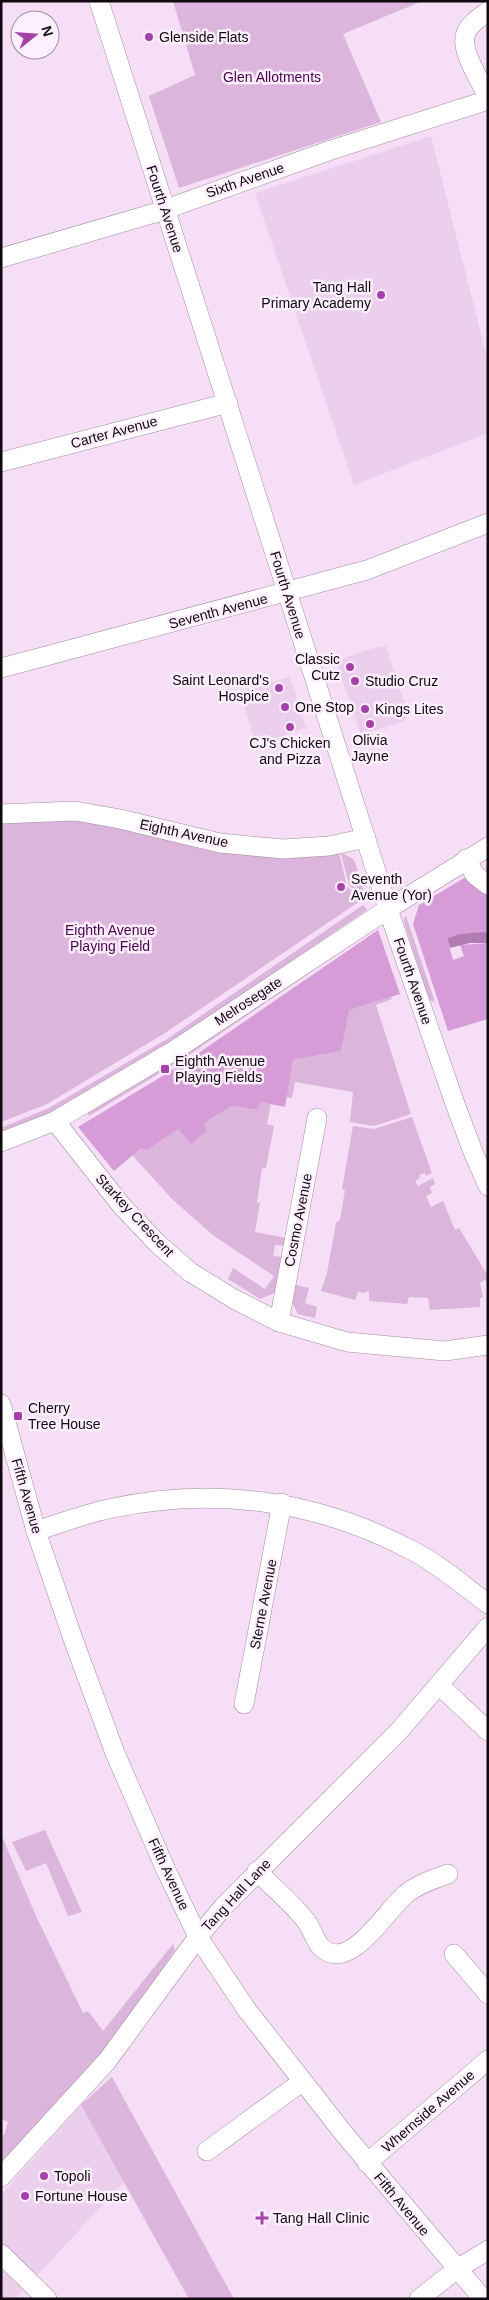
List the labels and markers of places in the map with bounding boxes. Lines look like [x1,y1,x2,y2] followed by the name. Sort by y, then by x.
[159,29,248,45] place label: Glenside Flats
[143,31,155,43] marker: Glenside Flats
[261,279,371,311] place label: Tang Hall Primary Academy
[375,289,387,301] marker: Tang Hall Primary Academy
[295,651,340,683] place label: Classic Cutz
[344,661,356,673] marker: Classic Cutz
[172,672,269,704] place label: Saint Leonard's Hospice
[365,673,438,689] place label: Studio Cruz
[349,675,361,687] marker: Studio Cruz
[273,682,285,694] marker: Saint Leonard's Hospice
[295,699,354,715] place label: One Stop
[279,701,291,713] marker: One Stop
[375,701,443,717] place label: Kings Lites
[359,703,371,715] marker: Kings Lites
[364,718,376,730] marker: Olivia Jayne
[284,721,296,733] marker: CJ's Chicken and Pizza
[351,732,389,764] place label: Olivia Jayne
[249,735,331,767] place label: CJ's Chicken and Pizza
[351,871,432,903] place label: Seventh Avenue (Yor)
[335,881,347,893] marker: Seventh Avenue (Yor)
[175,1053,265,1085] place label: Eighth Avenue Playing Fields
[159,1063,171,1075] marker: Eighth Avenue Playing Fields
[28,1400,101,1432] place label: Cherry Tree House
[12,1410,24,1422] marker: Cherry Tree House
[54,2168,91,2184] place label: Topoli
[38,2170,50,2182] marker: Topoli
[35,2188,128,2204] place label: Fortune House
[19,2190,31,2202] marker: Fortune House
[273,2210,369,2226] place label: Tang Hall Clinic
[255,2211,269,2225] marker: Tang Hall Clinic

